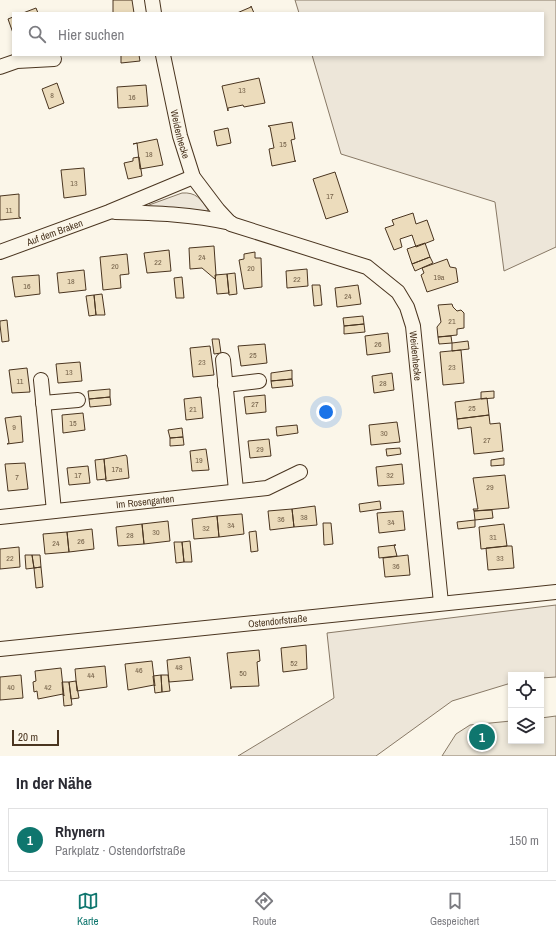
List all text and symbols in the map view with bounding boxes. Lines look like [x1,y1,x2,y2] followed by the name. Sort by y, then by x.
[12,12,544,56] search box
[26,23,48,45] icon: search
[58,24,124,45] text: Hier suchen
[238,85,246,95] house number: 13
[50,90,54,100] house number: 8
[128,92,136,102] house number: 16
[168,109,193,161] street label: Weidenhecke
[279,139,287,149] house number: 15
[145,149,153,159] house number: 18
[70,178,78,188] house number: 13
[326,191,334,201] house number: 17
[6,205,13,215] house number: 11
[24,216,84,249] street label: Auf dem Braken
[198,252,206,262] house number: 24
[154,257,162,267] house number: 22
[111,261,119,271] house number: 20
[247,263,255,273] house number: 20
[434,272,445,282] house number: 19a
[293,274,301,284] house number: 22
[67,276,75,286] house number: 18
[23,281,31,291] house number: 16
[344,291,352,301] house number: 24
[448,316,456,326] house number: 21
[407,330,425,382] street label: Weidenhecke
[374,339,382,349] house number: 26
[249,350,257,360] house number: 25
[198,357,206,367] house number: 23
[448,362,456,372] house number: 23
[65,367,73,377] house number: 13
[17,376,24,386] house number: 11
[379,378,387,388] house number: 28
[251,399,259,409] house number: 27
[316,402,336,422] your location
[468,403,476,413] house number: 25
[189,404,197,414] house number: 21
[69,418,77,428] house number: 15
[12,422,16,432] house number: 9
[380,428,388,438] house number: 30
[483,435,491,445] house number: 27
[256,444,264,454] house number: 29
[195,455,203,465] house number: 19
[112,464,123,474] house number: 17a
[74,470,82,480] house number: 17
[386,470,394,480] house number: 32
[15,472,19,482] house number: 7
[486,482,494,492] house number: 29
[115,492,175,511] street label: Im Rosengarten
[300,512,308,522] house number: 38
[277,514,285,524] house number: 36
[387,517,395,527] house number: 34
[227,520,235,530] house number: 34
[202,523,210,533] house number: 32
[152,527,160,537] house number: 30
[126,530,134,540] house number: 28
[489,532,497,542] house number: 31
[77,536,85,546] house number: 26
[52,538,60,548] house number: 24
[6,553,14,563] house number: 22
[496,553,504,563] house number: 33
[392,561,400,571] house number: 36
[247,612,308,631] street label: Ostendorfstraße
[290,658,298,668] house number: 52
[175,662,183,672] house number: 48
[135,665,143,675] house number: 46
[239,668,247,678] house number: 50
[87,670,95,680] house number: 44
[508,672,544,744] map controls
[508,672,544,708] button: locate
[7,682,15,692] house number: 40
[44,682,52,692] house number: 42
[508,708,544,744] button: layers
[469,722,495,752] pin: 1
[12,728,59,747] scale bar
[18,730,38,744] text: 20 m
[16,771,92,794] text: In der Nähe
[55,821,105,842] text: Rhynern
[27,832,33,849] text: 1
[509,832,539,849] text: 150 m
[55,842,185,859] text: Parkplatz · Ostendorfstraße
[77,890,99,928] tab: Karte
[252,890,276,928] tab: Route
[430,890,479,928] tab: Gespeichert

